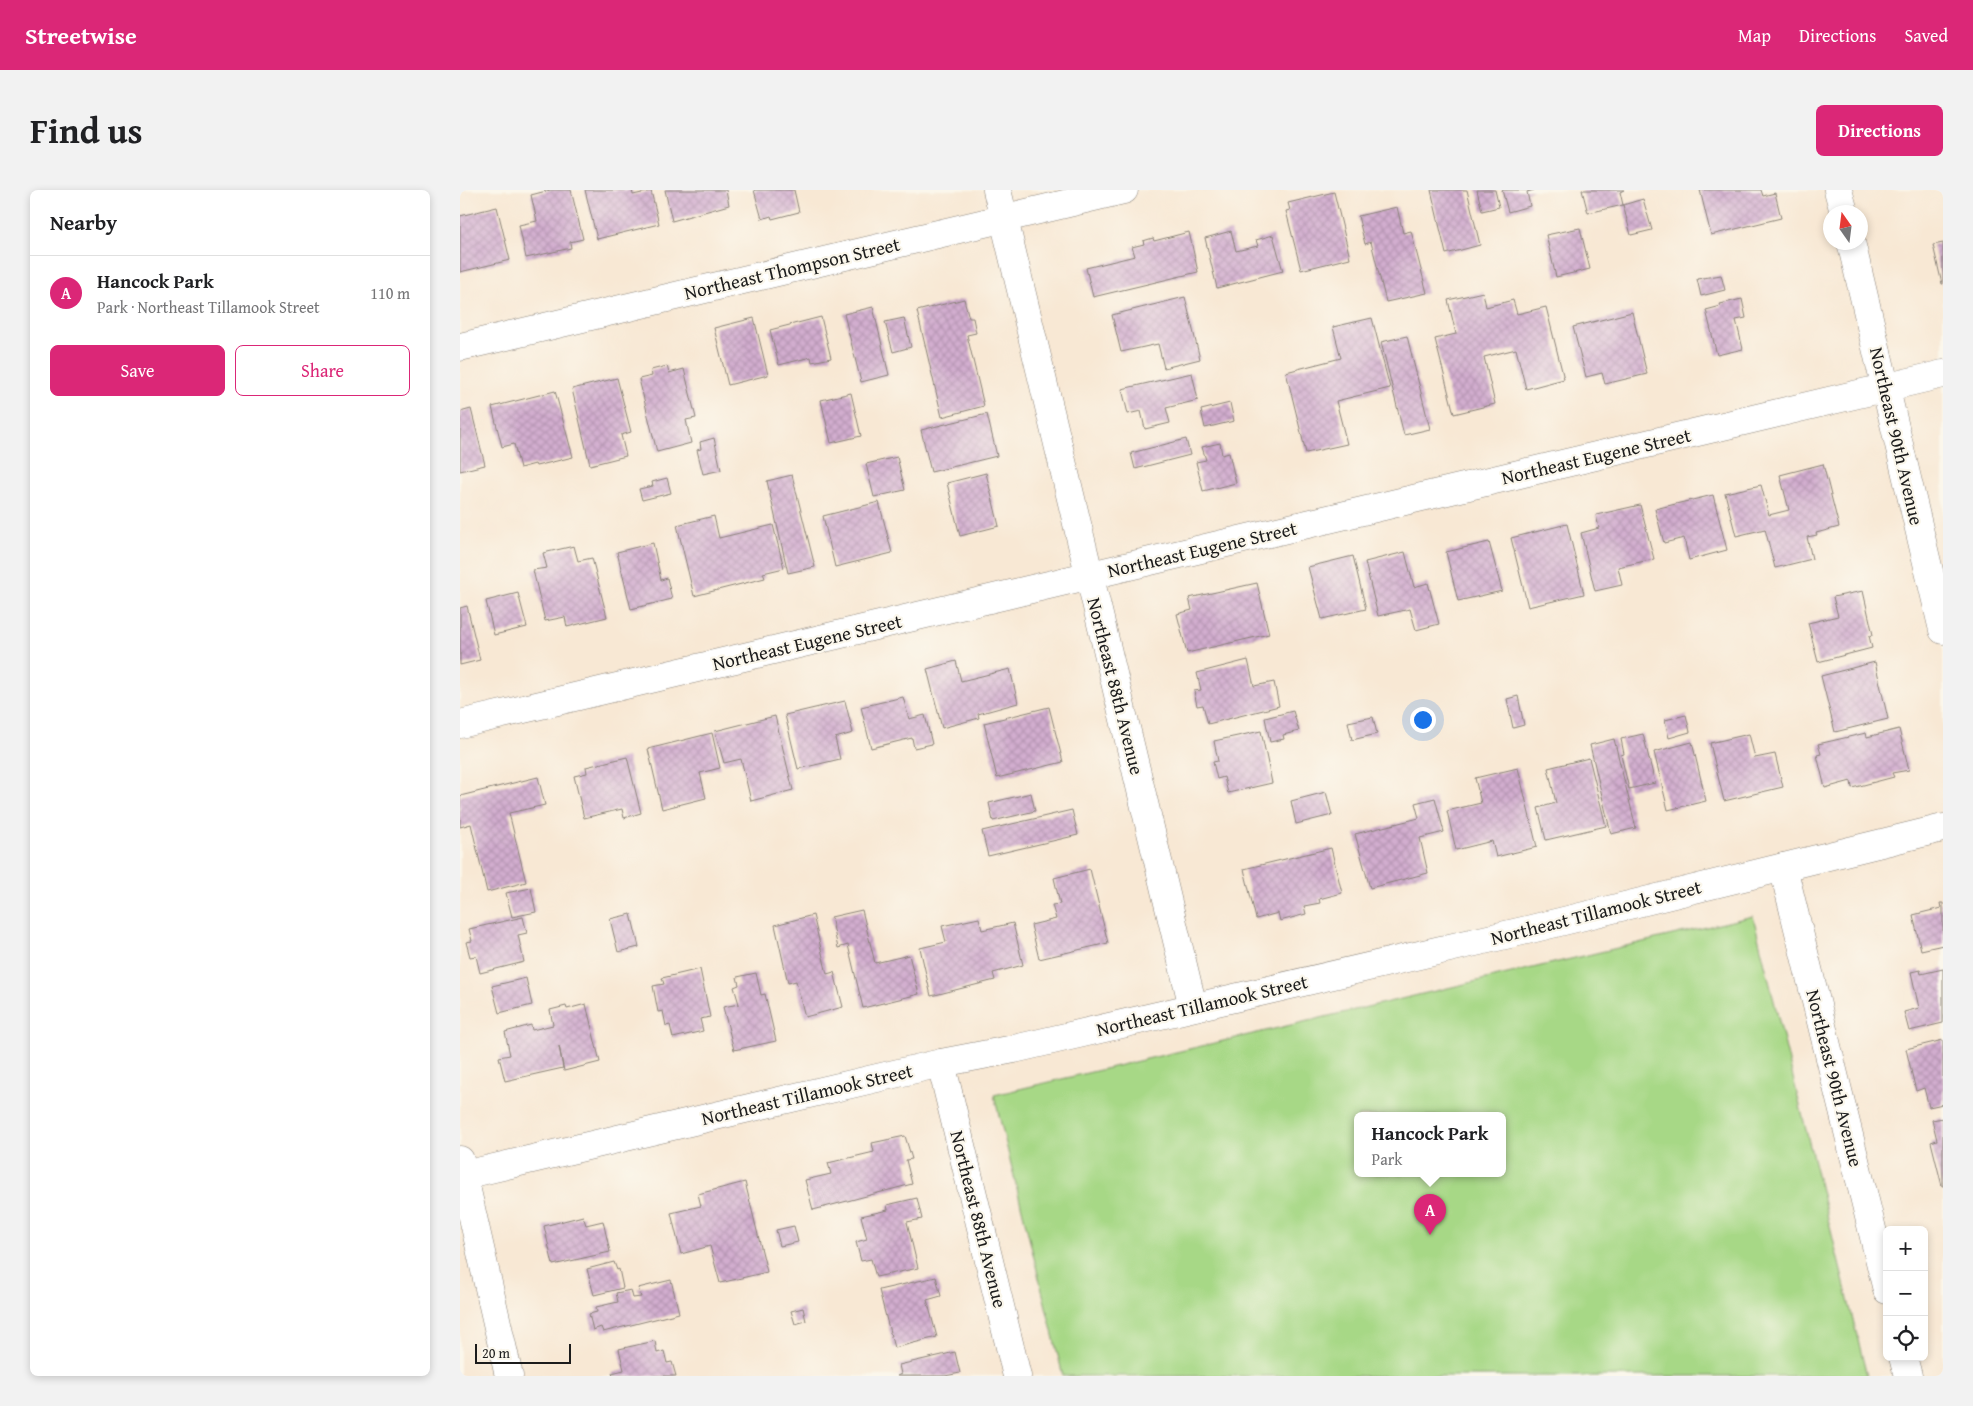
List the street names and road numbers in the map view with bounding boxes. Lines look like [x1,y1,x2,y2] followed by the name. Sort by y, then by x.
[681,229,903,306] street label: Northeast Thompson Street
[1863,344,1931,528] street label: Northeast 90th Avenue
[1498,421,1694,491] street label: Northeast Eugene Street
[1104,514,1300,584] street label: Northeast Eugene Street
[1080,594,1152,778] street label: Northeast 88th Avenue
[709,607,905,677] street label: Northeast Eugene Street
[1488,872,1705,952] street label: Northeast Tillamook Street
[1094,967,1311,1043] street label: Northeast Tillamook Street
[1799,986,1871,1170] street label: Northeast 90th Avenue
[699,1056,916,1132] street label: Northeast Tillamook Street
[943,1127,1015,1311] street label: Northeast 88th Avenue

